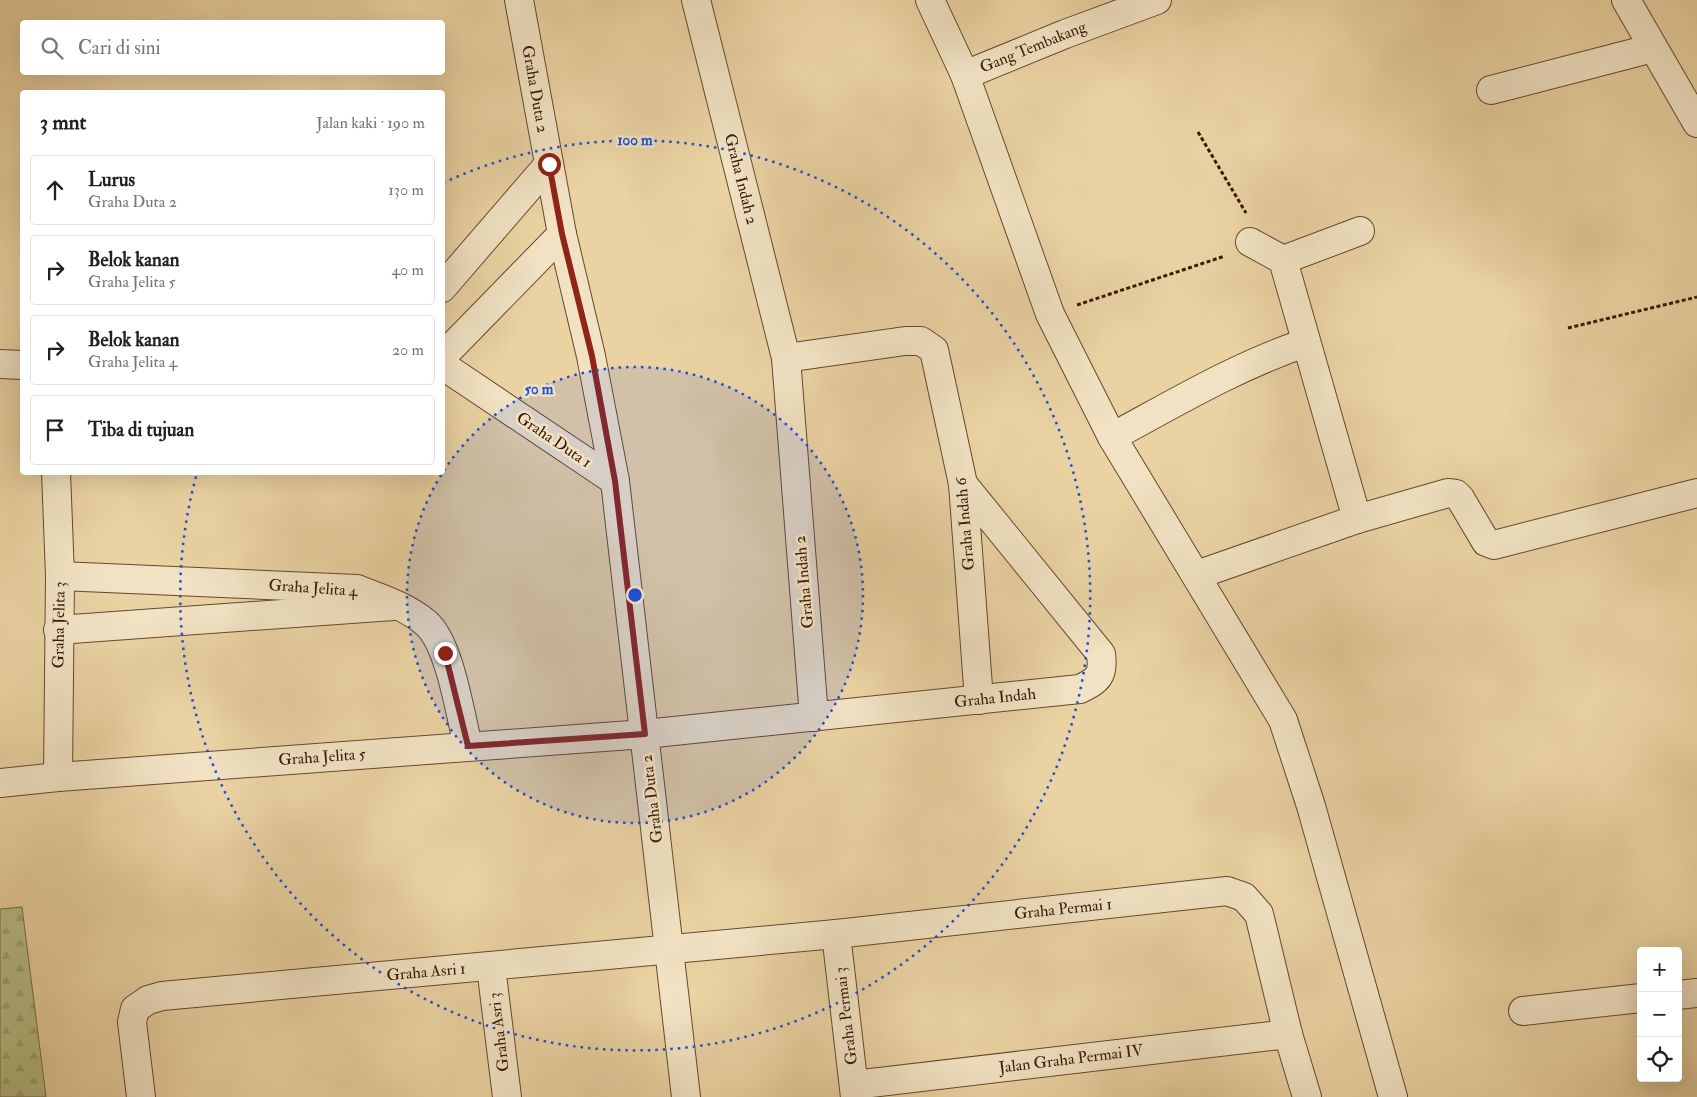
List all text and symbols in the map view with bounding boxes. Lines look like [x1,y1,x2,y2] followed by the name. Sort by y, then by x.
[977,16,1090,77] street label: Gang Tembakang
[20,20,445,75] search box
[38,34,66,62] icon: search
[78,36,161,60] text: Cari di sini
[517,44,553,134] street label: Graha Duta 2
[40,109,86,136] text: 3 mnt
[316,113,425,133] text: Jalan kaki · 190 m
[617,131,653,150] text: 100 m
[720,131,762,227] street label: Graha Indah 2
[538,153,561,176] route start
[88,168,135,192] text: Lurus
[41,176,69,204] icon: ahead
[388,180,424,200] text: 130 m
[88,192,177,212] text: Graha Duta 2
[88,248,179,272] text: Belok kanan
[41,256,69,284] icon: right
[391,260,424,280] text: 40 m
[88,272,176,292] text: Graha Jelita 5
[88,328,179,352] text: Belok kanan
[41,336,69,364] icon: right
[392,340,424,360] text: 20 m
[88,352,177,372] text: Graha Jelita 4
[525,380,554,399] text: 50 m
[513,408,595,472] street label: Graha Duta 1
[41,416,69,444] icon: arrive
[88,418,194,442] text: Tiba di tujuan
[951,476,979,571] street label: Graha Indah 6
[790,535,818,629] street label: Graha Indah 2
[268,575,360,602] street label: Graha Jelita 4
[48,581,71,669] street label: Graha Jelita 3
[626,586,644,604] centre of rings
[434,642,457,665] route end
[953,684,1037,712] street label: Graha Indah
[278,744,366,771] street label: Graha Jelita 5
[637,754,667,844] street label: Graha Duta 2
[1013,894,1113,924] street label: Graha Permai 1
[1637,947,1682,1082] map controls
[1637,947,1682,992] button: +
[386,959,466,985] street label: Graha Asri 1
[830,966,862,1066] street label: Graha Permai 3
[484,991,514,1073] street label: Graha Asri 3
[1637,992,1682,1037] button: −
[1637,1037,1682,1082] button: locate
[997,1040,1145,1079] street label: Jalan Graha Permai IV

